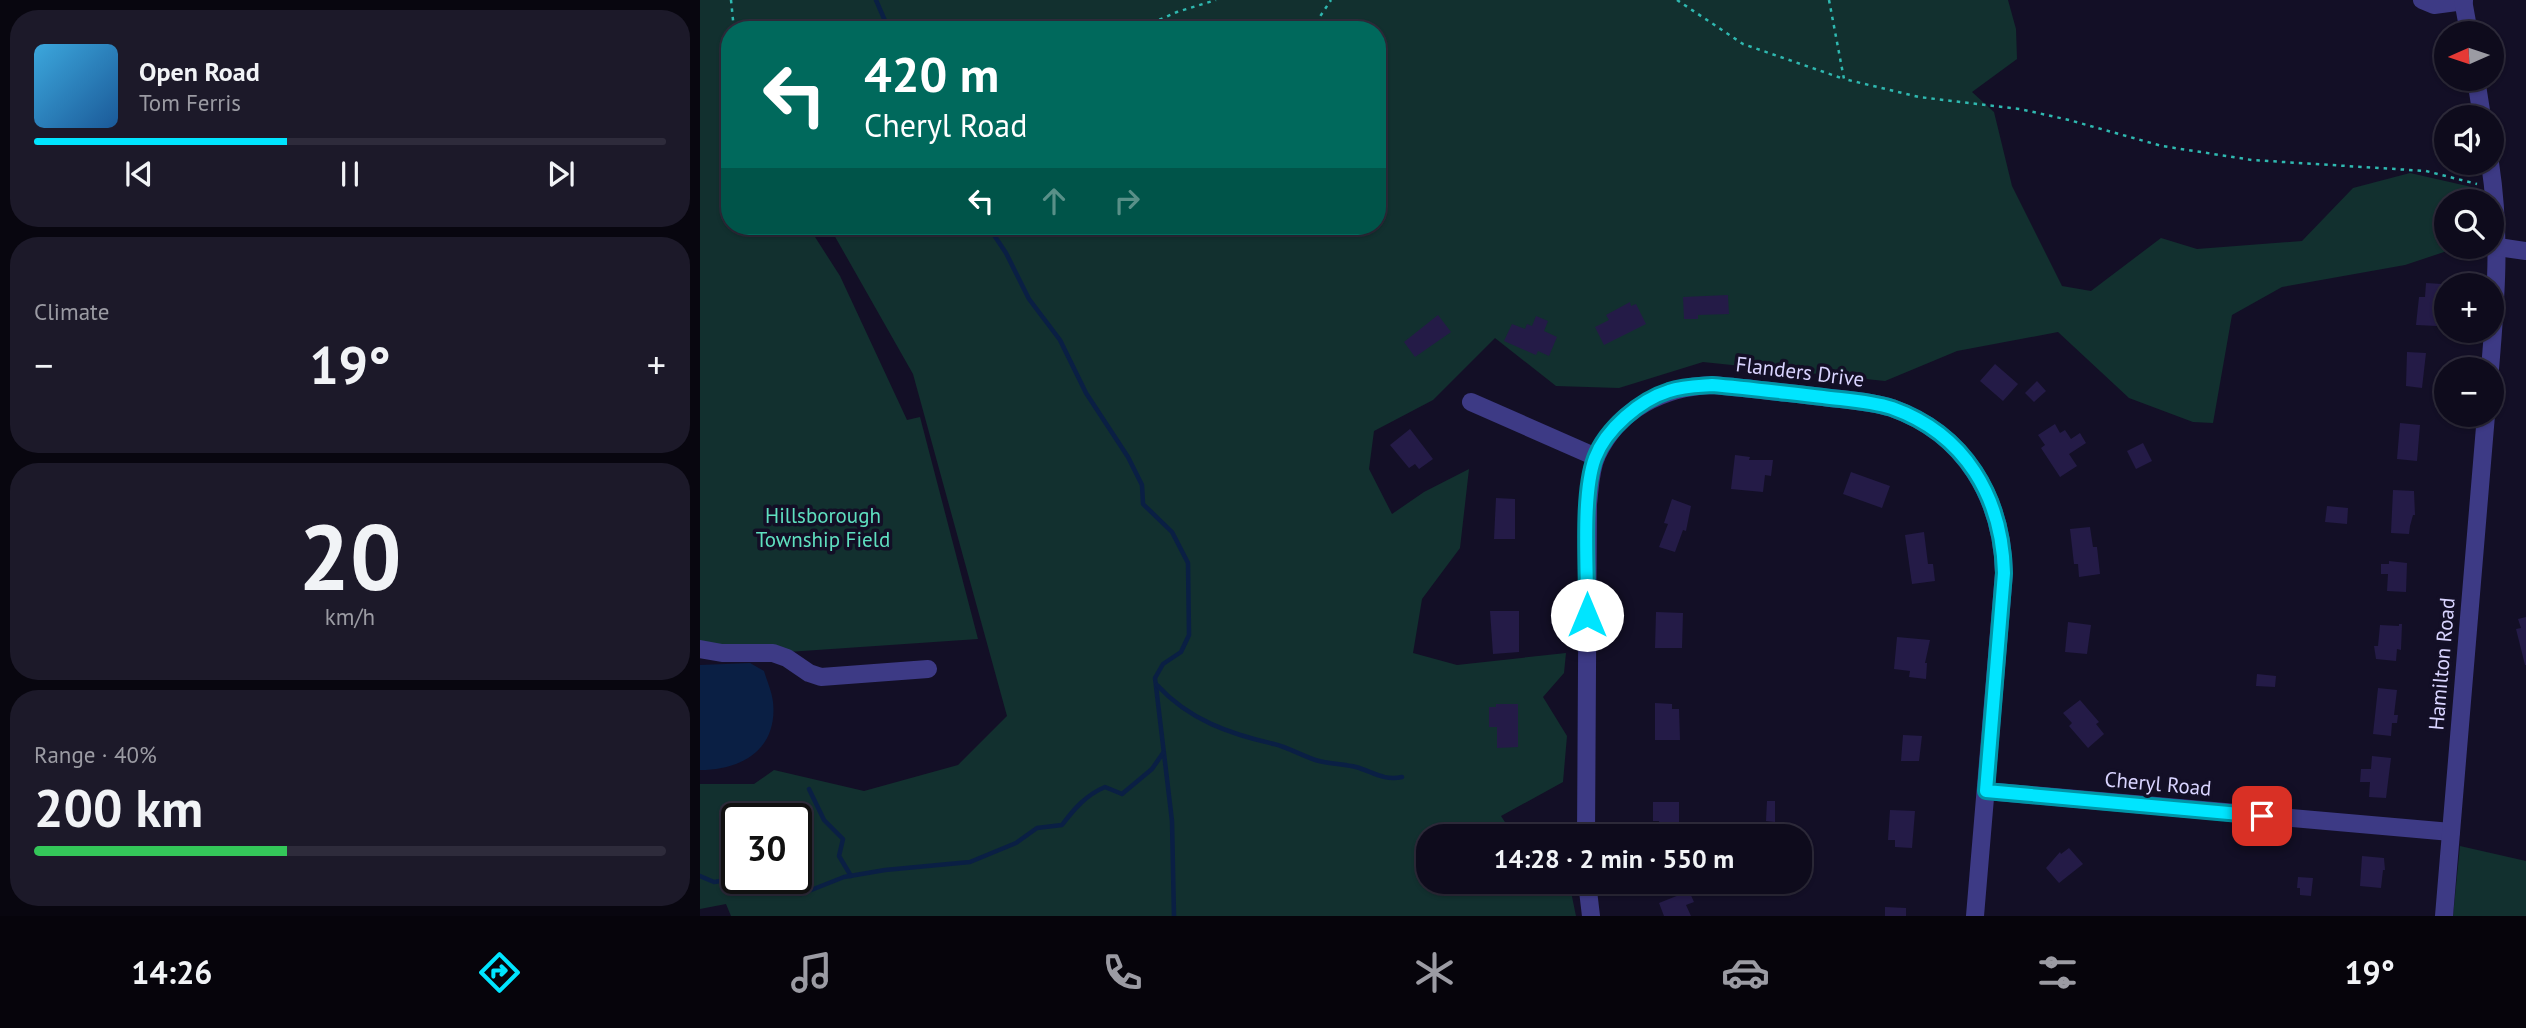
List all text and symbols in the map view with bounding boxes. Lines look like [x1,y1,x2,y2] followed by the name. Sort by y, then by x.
[2434,21,2504,91] north arrow
[2434,21,2504,427] map controls
[864,42,999,106] text: 420 m
[749,49,840,140] icon: left
[139,55,260,88] text: Open Road
[139,88,241,117] text: Tom Ferris
[864,104,1027,146] text: Cheryl Road
[2434,105,2504,175] button: sound
[120,155,158,193] icon: previous
[331,155,369,193] icon: pause
[542,155,580,193] icon: next
[962,182,1000,220] icon: left
[1035,182,1073,220] icon: ahead
[1108,182,1146,220] icon: right
[2434,189,2504,259] button: search
[2434,273,2504,343] button: +
[34,297,109,326] text: Climate
[309,331,391,398] text: 19°
[34,340,53,389] text: −
[647,340,666,389] text: +
[1734,350,1866,393] street label: Flanders Drive
[2434,357,2504,427] button: −
[298,497,402,615] text: 20
[756,502,890,553] park label: Hillsborough Township Field
[1550,578,1624,652] position arrow
[2422,597,2461,731] street label: Hamilton Road
[325,602,375,631] text: km/h
[34,740,157,769] text: Range · 40%
[2103,765,2213,802] street label: Cheryl Road
[34,774,203,841] text: 200 km
[2232,786,2292,846] pin
[2243,797,2281,835] icon: arrive
[721,803,812,894] speed limit sign: 30
[1494,842,1734,875] text: 14:28 · 2 min · 550 m
[475,948,524,997] icon: directions
[787,948,836,997] icon: music
[1098,948,1147,997] icon: phone
[1410,948,1459,997] icon: climate
[1721,948,1770,997] icon: car
[2033,948,2082,997] icon: filters
[131,951,212,993] text: 14:26
[2344,951,2395,993] text: 19°

